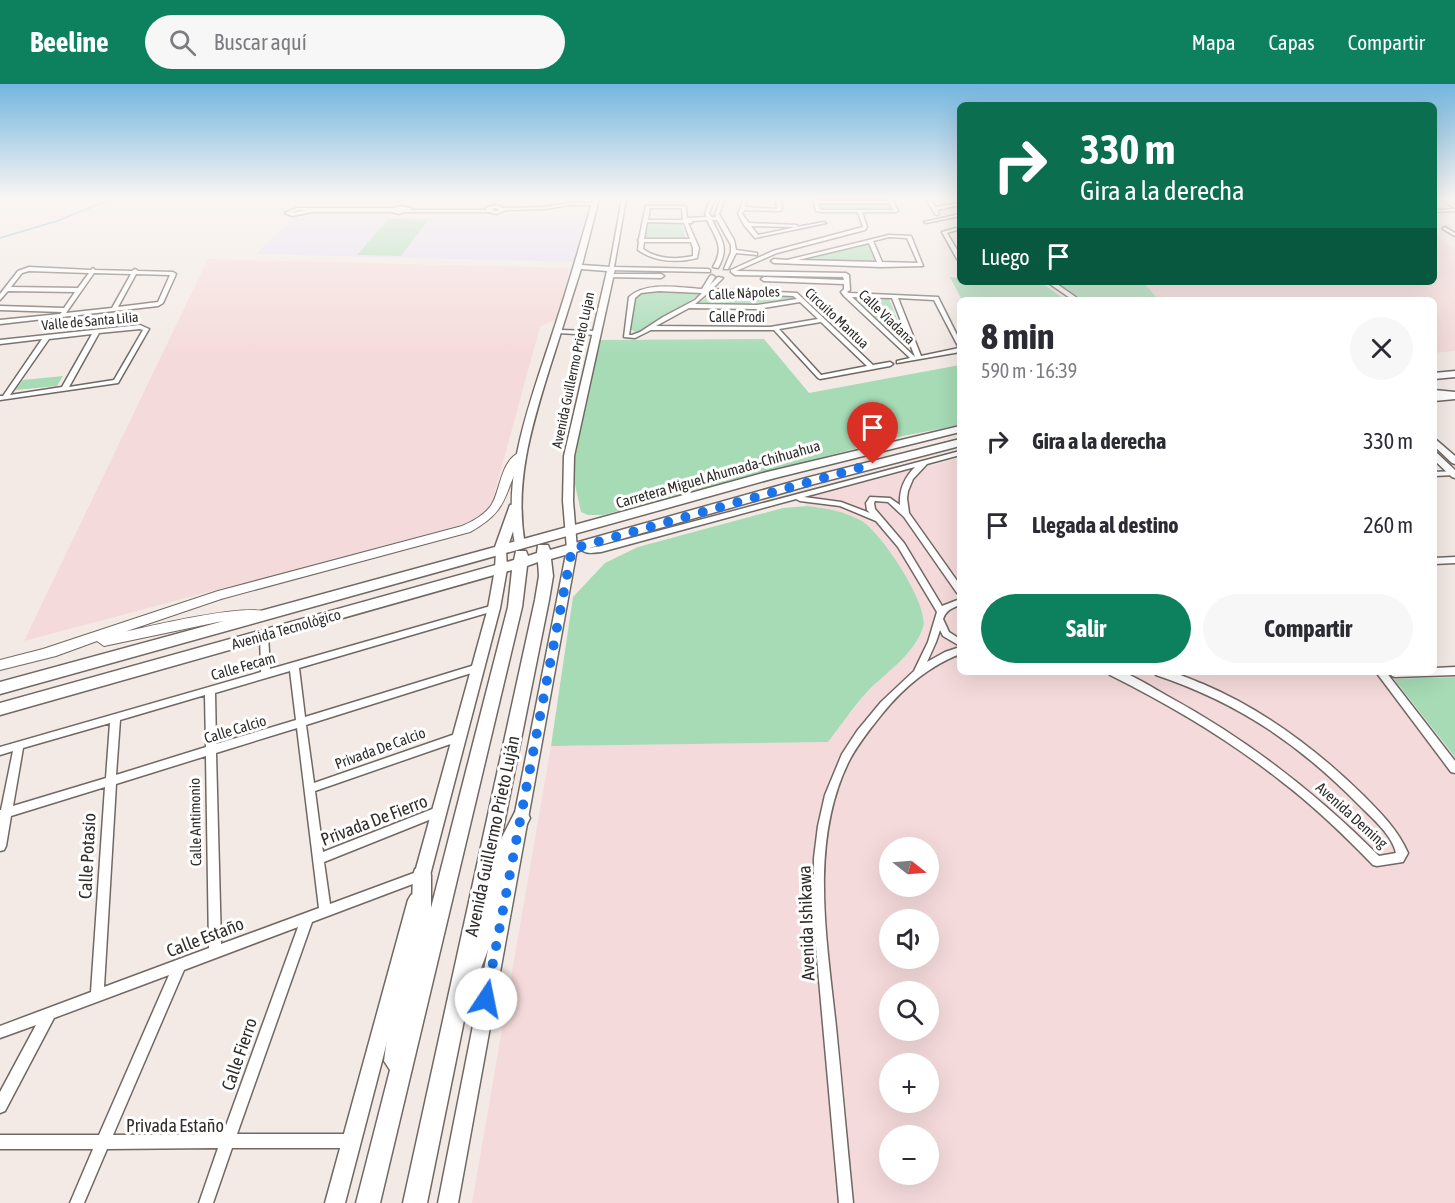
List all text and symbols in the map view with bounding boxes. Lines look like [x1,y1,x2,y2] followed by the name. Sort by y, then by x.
[145,15,565,69] search box
[30,26,109,58] text: Beeline
[166,26,199,59] icon: search
[214,29,307,55] text: Buscar aquí
[1192,30,1235,54] text: Mapa
[1268,30,1315,54] text: Capas
[1348,30,1425,54] text: Compartir
[1080,125,1175,173] text: 330 m
[981,126,1059,204] icon: right
[1080,175,1245,206] text: Gira a la derecha
[1042,240,1075,273] icon: arrive
[981,244,1030,270] text: Luego
[708,283,780,303] street label: Calle Nápoles
[802,284,872,352] street label: Circuito Mantua
[856,286,918,348] street label: Calle Viadana
[549,290,597,450] street label: Avenida Guillermo Prieto Lujan
[41,309,139,333] street label: Valle de Santa Lilia
[709,309,765,325] street label: Calle Prodi
[981,315,1055,357] text: 8 min
[1350,317,1413,380] button: close
[981,359,1077,382] text: 590 m · 16:39
[847,402,898,464] pin
[856,411,889,444] icon: arrive
[981,425,1014,458] icon: right
[1032,428,1166,454] text: Gira a la derecha
[1363,428,1413,454] text: 330 m
[614,437,822,511] street label: Carretera Miguel Ahumada-Chihuahua
[981,509,1014,542] icon: arrive
[1032,512,1179,538] text: Llegada al destino
[1363,512,1413,538] text: 260 m
[981,594,1191,663] button: Salir
[1203,594,1413,663] button: Compartir
[229,605,343,653] street label: Avenida Tecnológico
[209,649,277,683] street label: Calle Fecam
[202,712,268,746] street label: Calle Calcio
[332,724,428,772] street label: Privada De Calcio
[460,734,524,938] street label: Avenida Guillermo Prieto Luján
[186,778,204,866] street label: Calle Antimonio
[1313,778,1392,852] street label: Avenida Deming
[318,790,430,850] street label: Privada De Fierro
[74,812,100,900] street label: Calle Potasio
[879,837,939,897] north arrow
[879,837,939,1185] map controls
[793,865,819,981] street label: Avenida Ishikawa
[879,909,939,969] button: sound
[163,913,247,961] street label: Calle Estaño
[454,967,518,1031] position arrow
[879,981,939,1041] button: search
[217,1015,261,1093] street label: Calle Fierro
[879,1053,939,1113] button: +
[126,1115,224,1136] street label: Privada Estaño
[879,1125,939,1185] button: −

